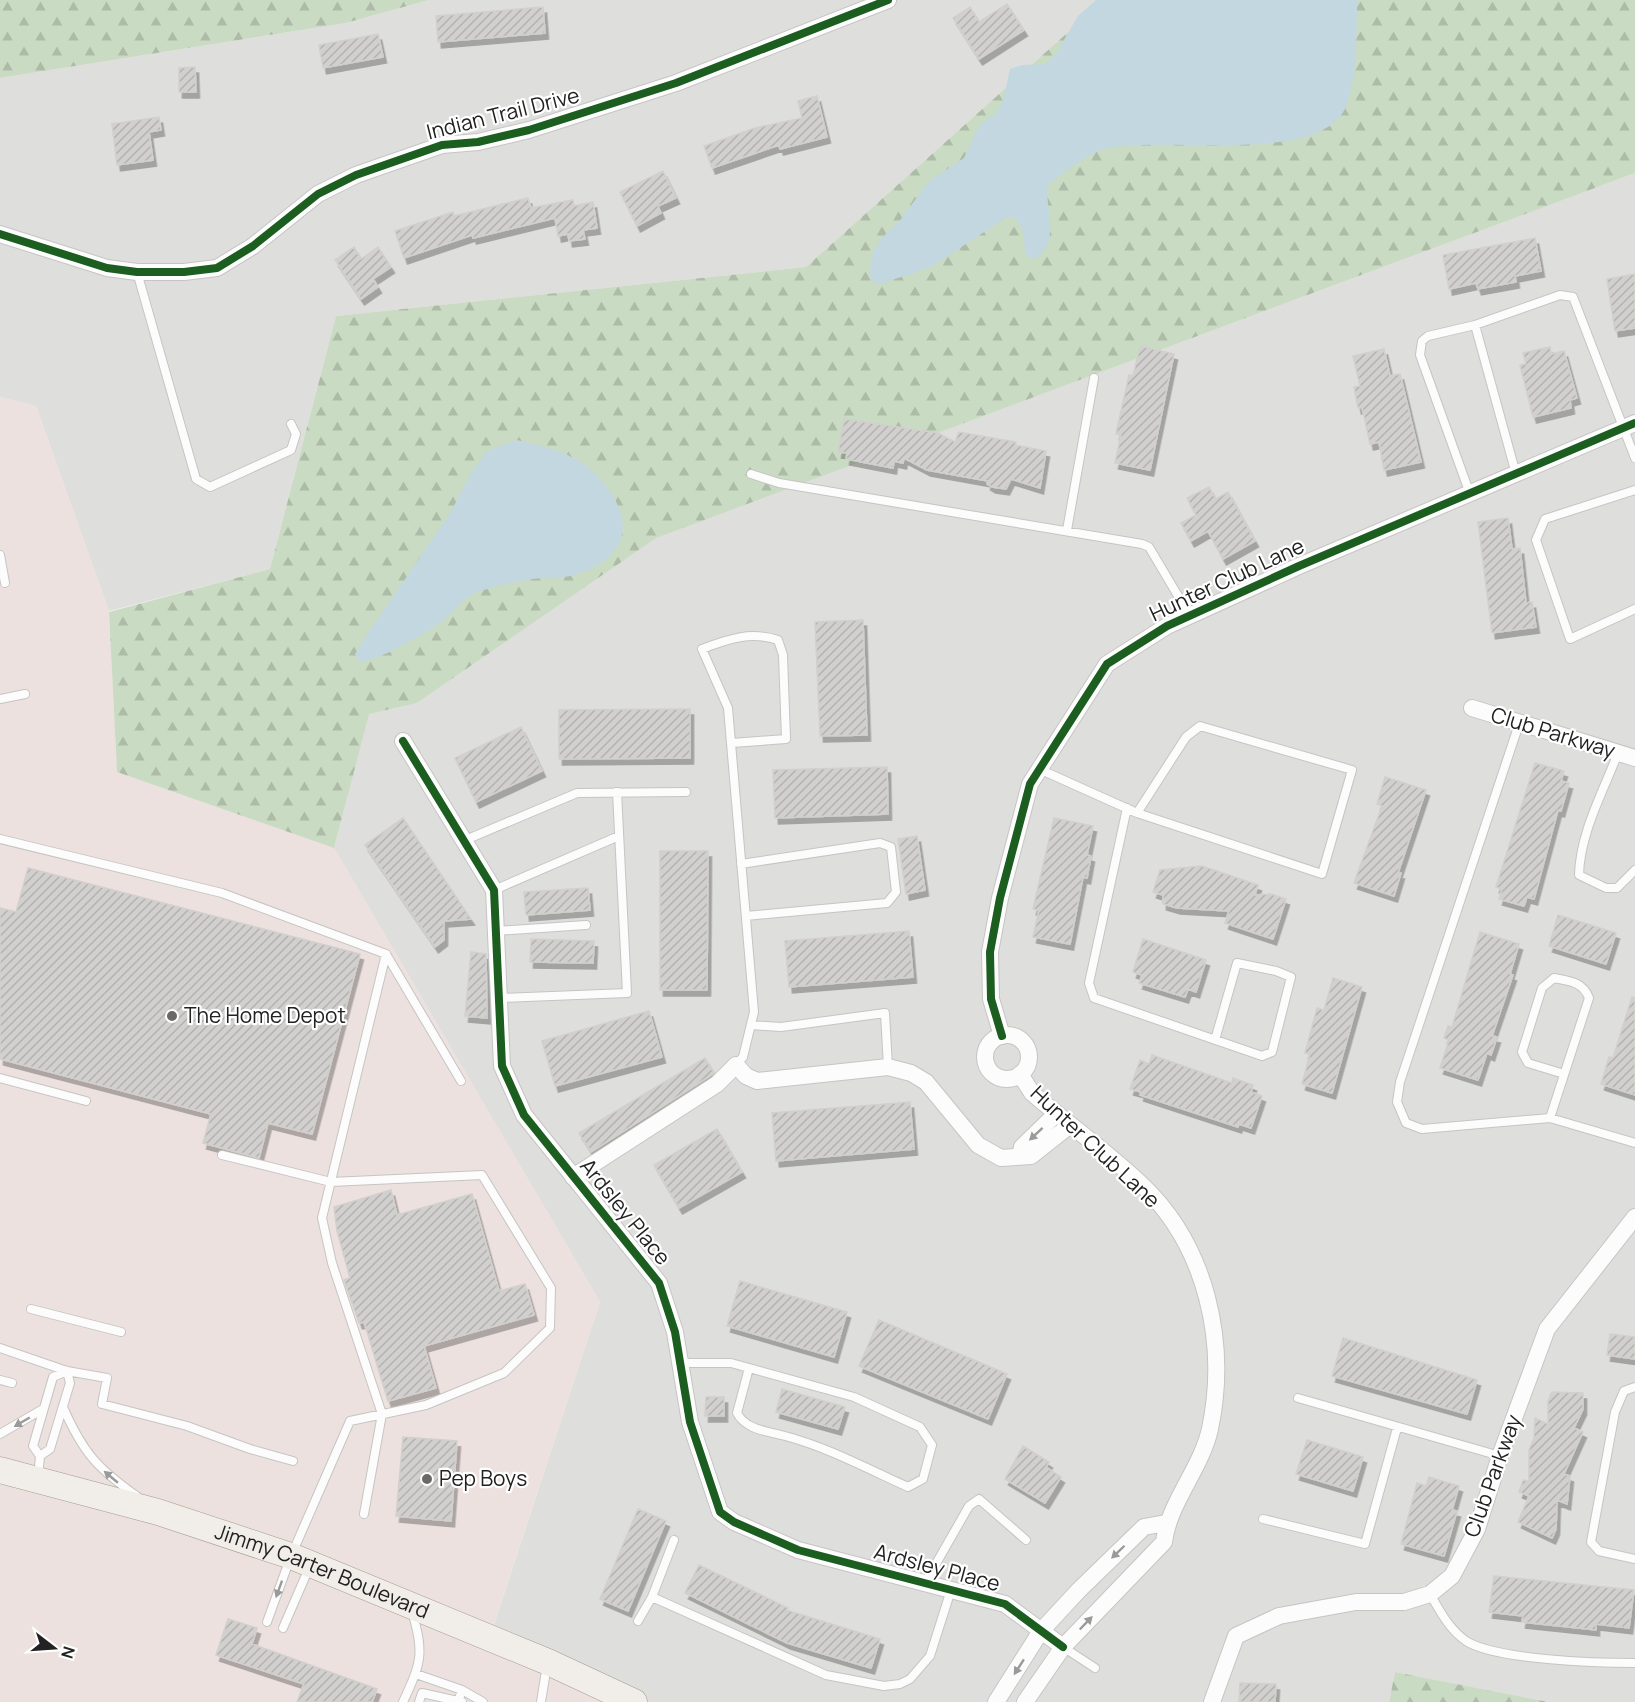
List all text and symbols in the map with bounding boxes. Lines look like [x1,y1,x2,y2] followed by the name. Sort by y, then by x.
[423,81,582,146] street label: Indian Trail Drive
[1145,531,1308,627] street label: Hunter Club Lane
[1488,700,1619,764] street label: Club Parkway
[184,1001,346,1029] place label: The Home Depot
[165,1009,179,1023] marker: The Home Depot
[1025,1079,1166,1214] street label: Hunter Club Lane
[1029,1127,1044,1141] one-way arrow
[574,1152,677,1270] street label: Ardsley Place
[1457,1411,1527,1541] street label: Club Parkway
[14,1417,30,1428] one-way arrow
[439,1464,527,1492] place label: Pep Boys
[104,1471,119,1484] one-way arrow
[420,1472,434,1486] marker: Pep Boys
[212,1517,434,1625] street label: Jimmy Carter Boulevard
[871,1537,1003,1597] street label: Ardsley Place
[1112,1544,1126,1558] one-way arrow
[273,1580,283,1598] one-way arrow
[1079,1615,1093,1630] one-way arrow
[24,1618,84,1678] north arrow
[56,1644,81,1661] text: N
[1013,1659,1024,1675] one-way arrow

